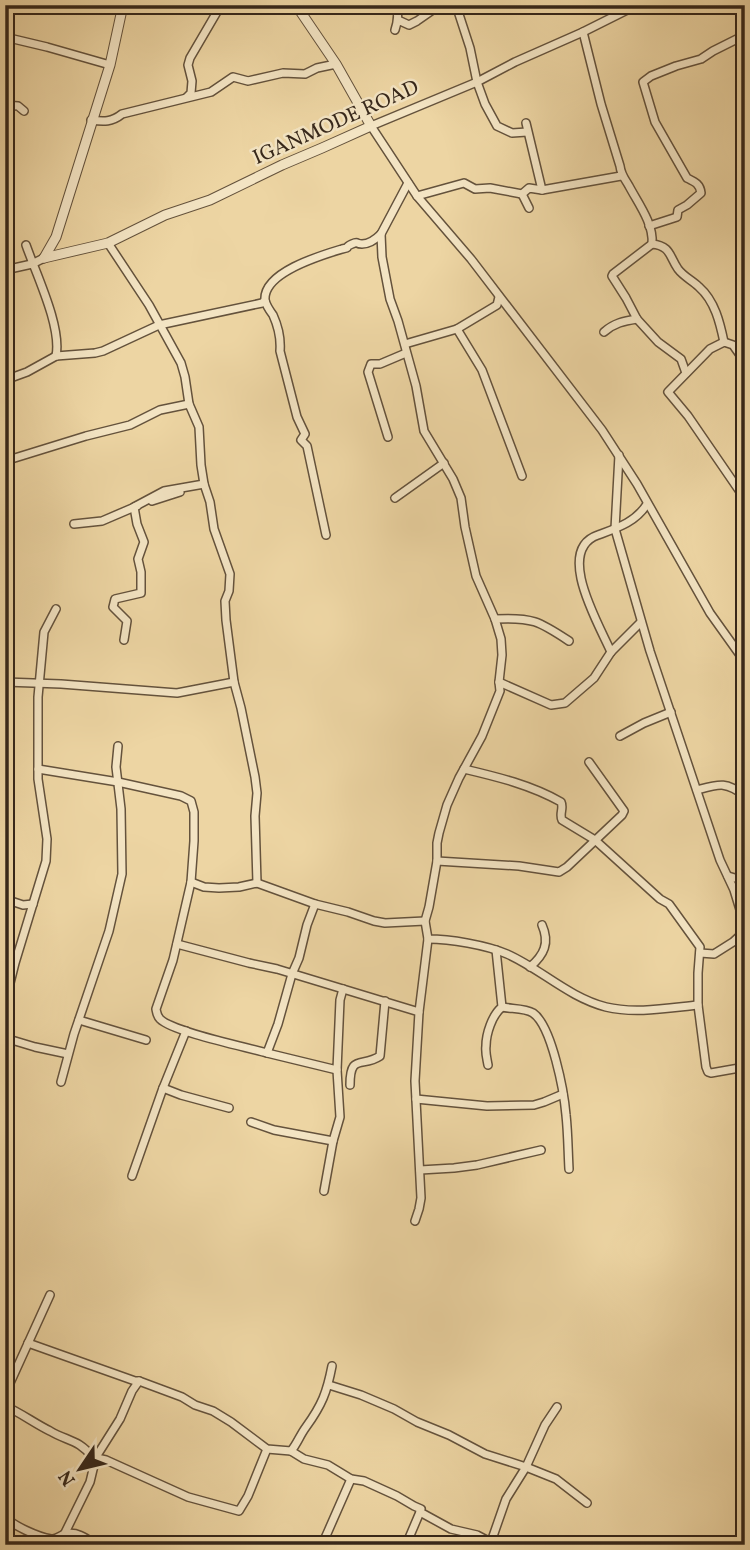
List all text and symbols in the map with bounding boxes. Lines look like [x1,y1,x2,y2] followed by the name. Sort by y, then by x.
[248,73,424,173] street label: IGANMODE ROAD
[46,1434,116,1504] north arrow
[53,1464,82,1491] text: N

